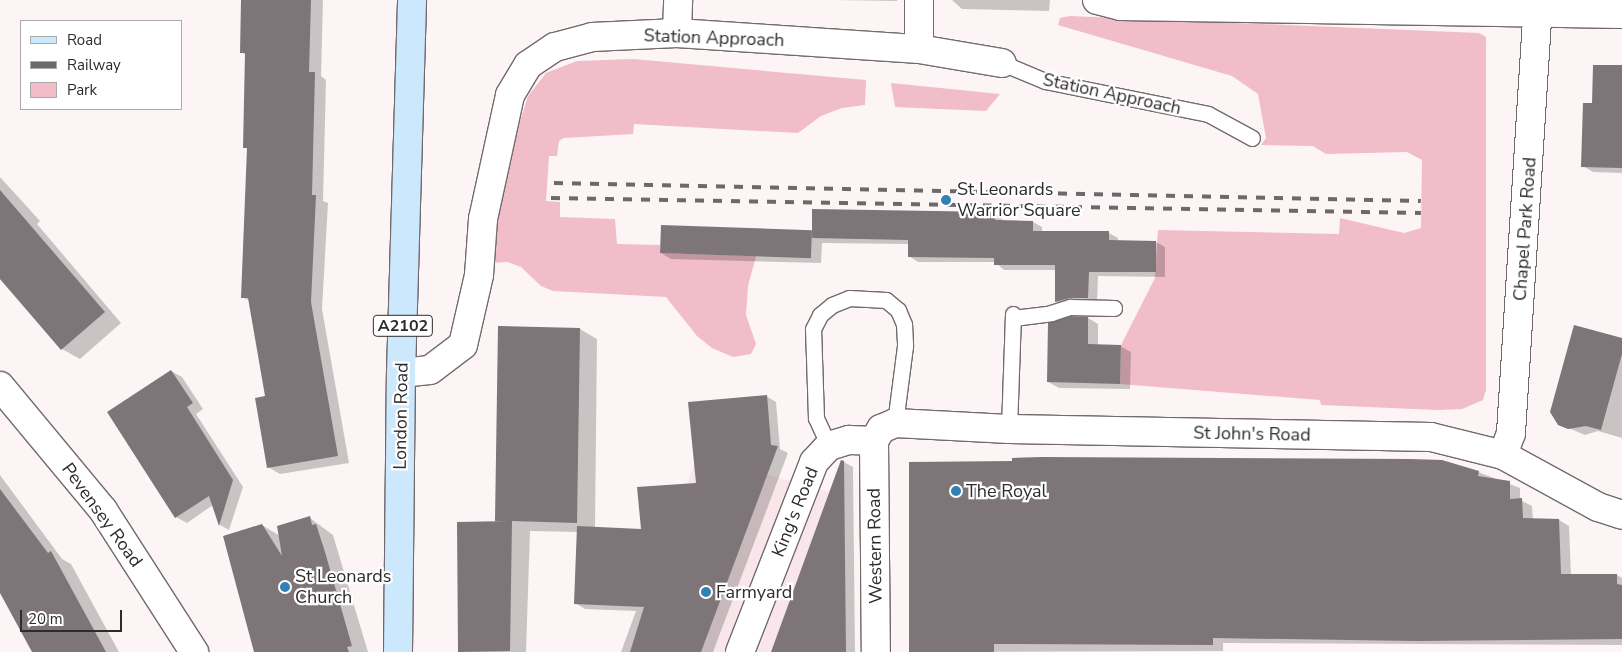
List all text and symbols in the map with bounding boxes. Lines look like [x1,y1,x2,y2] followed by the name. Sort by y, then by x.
[20,20,182,110] legend
[643,25,785,51] street label: Station Approach
[67,30,102,50] text: Road
[67,55,121,75] text: Railway
[1041,69,1183,119] street label: Station Approach
[67,80,97,100] text: Park
[1509,156,1541,302] street label: Chapel Park Road
[957,179,1081,222] place label: St Leonards Warrior Square
[939,193,953,207] marker: St Leonards Warrior Square
[372,312,434,340] road number: A2102
[389,362,413,470] street label: London Road
[1193,422,1311,446] street label: St John's Road
[57,459,147,571] street label: Pevensey Road
[767,464,823,560] street label: King's Road
[966,480,1047,502] place label: The Royal
[950,485,962,497] marker: The Royal
[863,488,887,604] street label: Western Road
[295,566,391,608] place label: St Leonards Church
[279,581,291,593] marker: St Leonards Church
[716,581,792,603] place label: Farmyard
[700,586,712,598] marker: Farmyard
[22,600,125,632] scale bar
[28,609,63,629] text: 20 m

